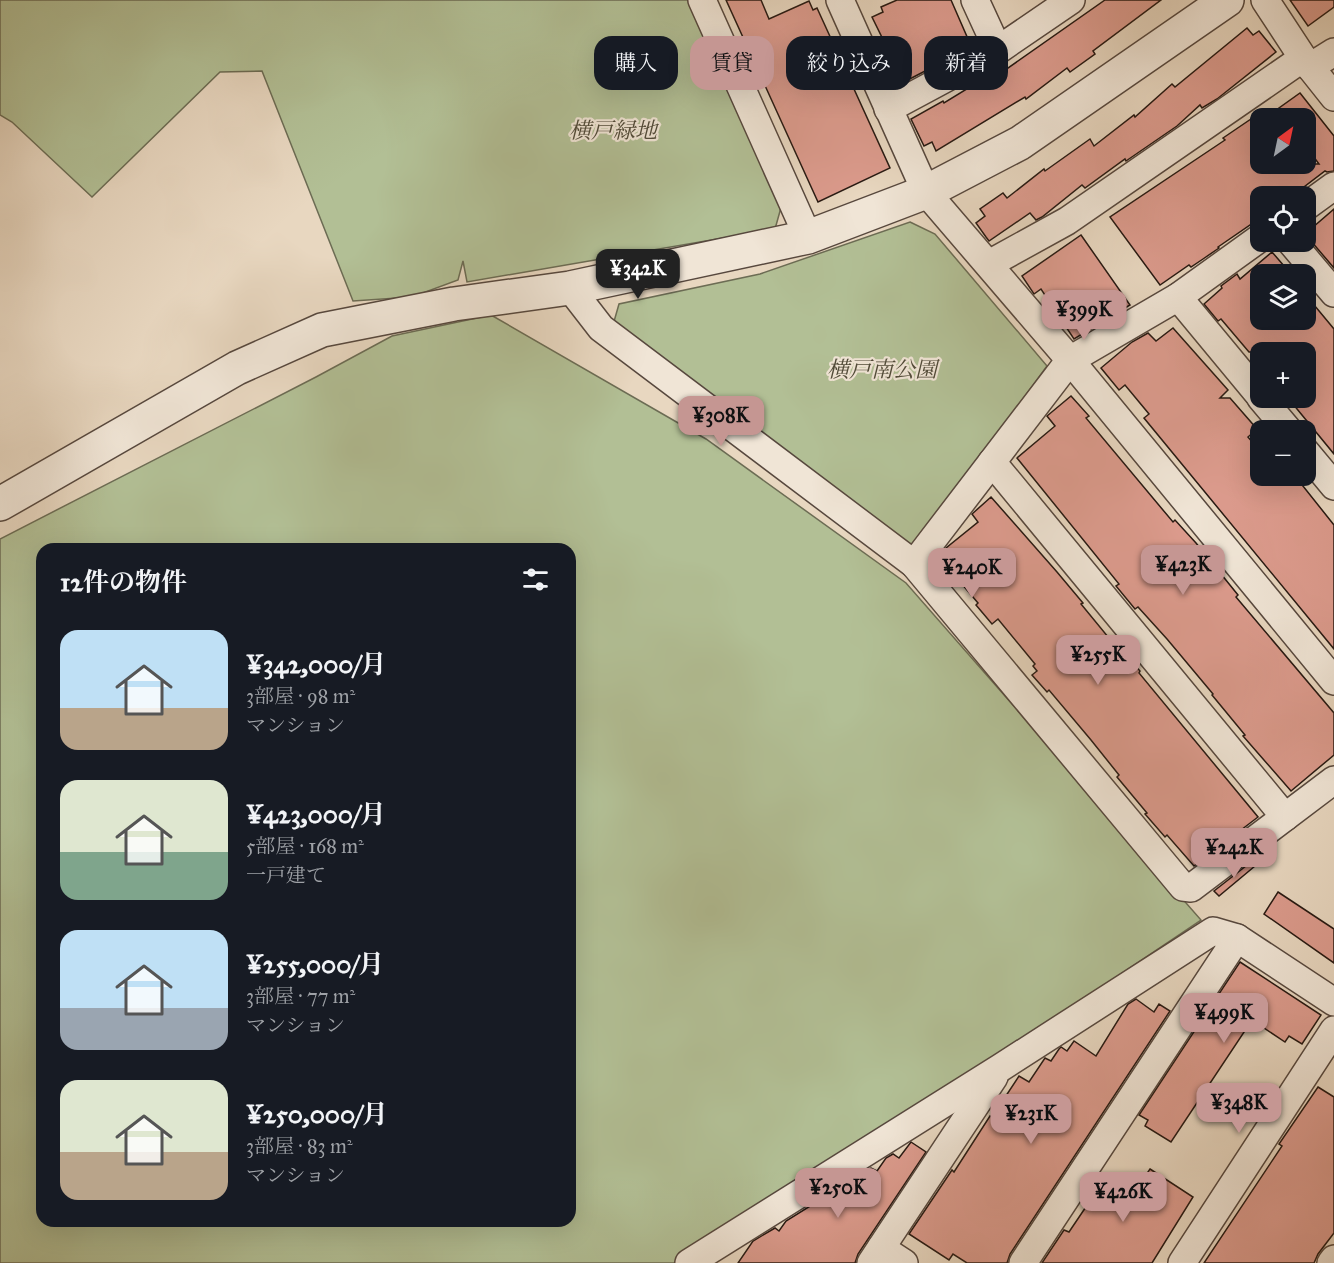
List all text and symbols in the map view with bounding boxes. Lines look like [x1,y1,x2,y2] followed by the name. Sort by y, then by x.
[594,36,678,90] chip: 購入
[690,36,774,90] chip: 賃貸
[786,36,912,90] chip: 絞り込み
[924,36,1008,90] chip: 新着
[1250,108,1316,174] north arrow
[1250,108,1316,486] map controls
[569,117,659,144] park label: 横戸緑地
[1250,186,1316,252] button: locate
[596,249,680,300] pin: ¥342K
[610,256,666,280] text: ¥342K
[1250,264,1316,330] button: layers
[1042,290,1126,341] pin: ¥399K
[1056,297,1112,321] text: ¥399K
[1250,342,1316,408] button: +
[827,356,940,383] park label: 横戸南公園
[679,396,763,447] pin: ¥308K
[692,403,750,427] text: ¥308K
[1250,420,1316,486] button: −
[1141,545,1225,596] pin: ¥423K
[930,548,1014,599] pin: ¥240K
[1155,552,1211,576] text: ¥423K
[942,555,1002,579] text: ¥240K
[519,563,552,596] icon: filters
[60,566,187,598] text: 12件の物件
[1056,635,1140,686] pin: ¥255K
[1070,642,1126,666] text: ¥255K
[246,648,386,680] text: ¥342,000/月
[108,654,180,726] icon: home
[246,684,355,708] text: 3部屋 · 98 m²
[246,713,345,737] text: マンション
[246,798,386,830] text: ¥423,000/月
[108,804,180,876] icon: home
[1192,828,1276,879] pin: ¥242K
[246,834,364,858] text: 5部屋 · 168 m²
[1205,835,1263,859] text: ¥242K
[246,863,326,887] text: 一戸建て
[246,948,384,980] text: ¥255,000/月
[108,954,180,1026] icon: home
[246,984,355,1008] text: 3部屋 · 77 m²
[1182,993,1266,1044] pin: ¥499K
[1194,1000,1254,1024] text: ¥499K
[246,1013,345,1037] text: マンション
[1197,1083,1281,1134] pin: ¥348K
[1210,1090,1268,1114] text: ¥348K
[989,1094,1073,1145] pin: ¥231K
[246,1098,388,1130] text: ¥250,000/月
[1004,1101,1058,1125] text: ¥231K
[108,1104,180,1176] icon: home
[246,1134,353,1158] text: 3部屋 · 83 m²
[246,1163,345,1187] text: マンション
[796,1168,880,1219] pin: ¥250K
[1081,1172,1165,1223] pin: ¥426K
[809,1175,867,1199] text: ¥250K
[1094,1179,1152,1203] text: ¥426K

